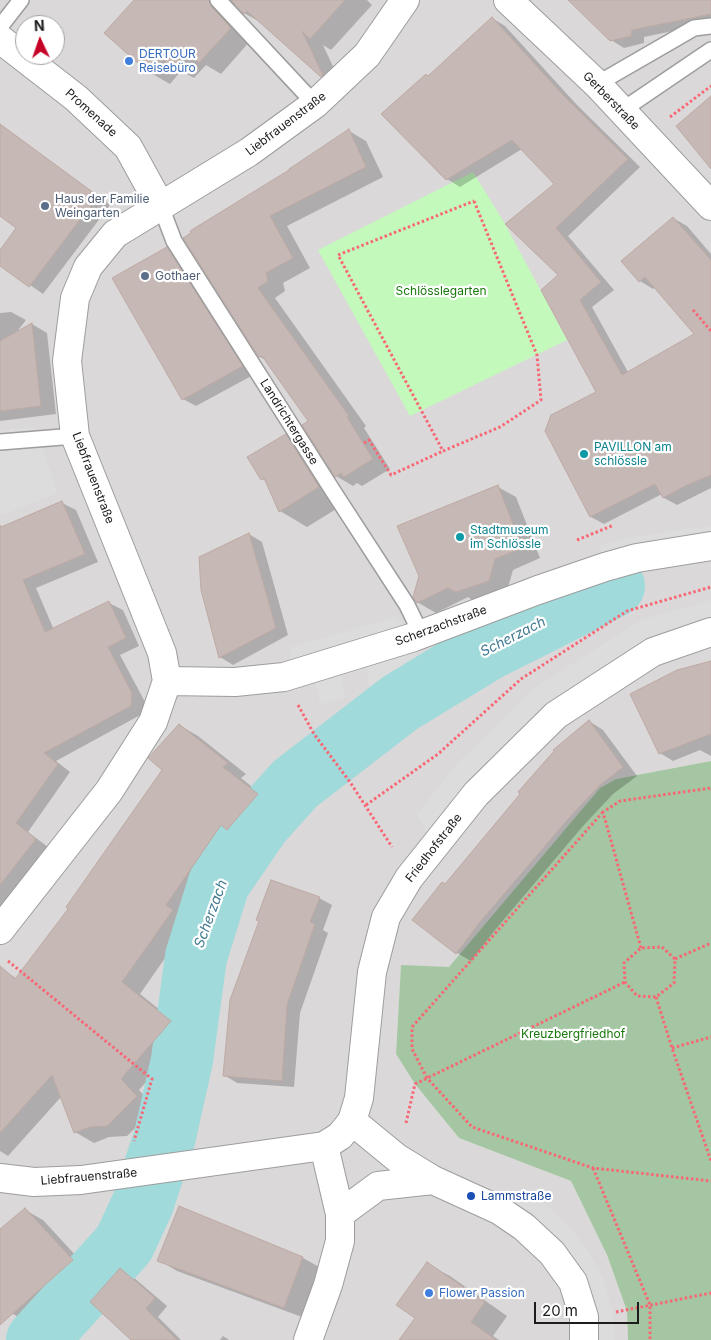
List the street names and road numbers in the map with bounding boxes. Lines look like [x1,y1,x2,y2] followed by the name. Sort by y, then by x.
[580,69,642,133] street label: Gerberstraße
[62,86,120,140] street label: Promenade
[243,89,329,159] street label: Liebfrauenstraße
[257,376,321,468] street label: Landrichtergasse
[69,430,117,526] street label: Liebfrauenstraße
[393,603,489,649] street label: Scherzachstraße
[403,811,465,885] street label: Friedhofstraße
[40,1166,138,1188] street label: Liebfrauenstraße

